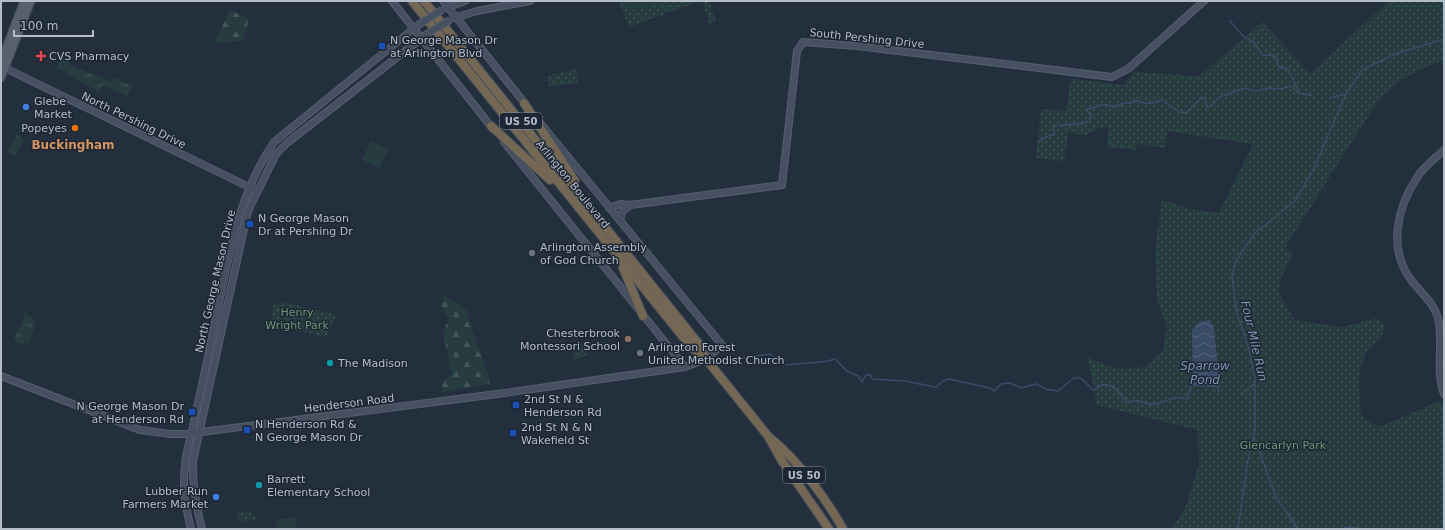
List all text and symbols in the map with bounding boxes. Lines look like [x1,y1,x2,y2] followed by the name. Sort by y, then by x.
[14,12,93,38] scale bar
[20,19,58,33] text: 100 m
[809,26,925,51] street label: South Pershing Drive
[390,34,498,60] place label: N George Mason Dr at Arlington Blvd
[377,41,387,51] marker: N George Mason Dr at Arlington Blvd
[49,50,130,63] place label: CVS Pharmacy
[36,51,46,61] marker: CVS Pharmacy
[80,90,188,151] street label: North Pershing Drive
[34,95,72,121] place label: Glebe Market
[21,102,31,112] marker: Glebe Market
[500,113,542,129] road number: US 50
[21,122,67,135] place label: Popeyes
[70,123,80,133] marker: Popeyes
[31,138,115,152] district label: Buckingham
[533,138,612,231] street label: Arlington Boulevard
[193,208,238,354] street label: North George Mason Drive
[258,212,353,238] place label: N George Mason Dr at Pershing Dr
[245,219,255,229] marker: N George Mason Dr at Pershing Dr
[540,241,647,267] place label: Arlington Assembly of God Church
[527,248,537,258] marker: Arlington Assembly of God Church
[1238,299,1270,383] water label: Four Mile Run
[265,306,329,332] park label: Henry Wright Park
[520,327,621,353] place label: Chesterbrook Montessori School
[623,334,633,344] marker: Chesterbrook Montessori School
[648,341,784,367] place label: Arlington Forest United Methodist Church
[635,348,645,358] marker: Arlington Forest United Methodist Church
[337,357,408,370] place label: The Madison
[325,358,335,368] marker: The Madison
[1180,359,1230,387] water label: Sparrow Pond
[303,392,395,415] street label: Henderson Road
[524,393,602,419] place label: 2nd St N & Henderson Rd
[77,400,184,426] place label: N George Mason Dr at Henderson Rd
[511,400,521,410] marker: 2nd St N & Henderson Rd
[187,407,197,417] marker: N George Mason Dr at Henderson Rd
[255,418,363,444] place label: N Henderson Rd & N George Mason Dr
[521,421,592,447] place label: 2nd St N & N Wakefield St
[242,425,252,435] marker: N Henderson Rd & N George Mason Dr
[508,428,518,438] marker: 2nd St N & N Wakefield St
[1240,439,1327,452] park label: Glencarlyn Park
[783,467,825,483] road number: US 50
[267,473,370,499] place label: Barrett Elementary School
[254,480,264,490] marker: Barrett Elementary School
[123,485,209,511] place label: Lubber Run Farmers Market
[211,492,221,502] marker: Lubber Run Farmers Market

